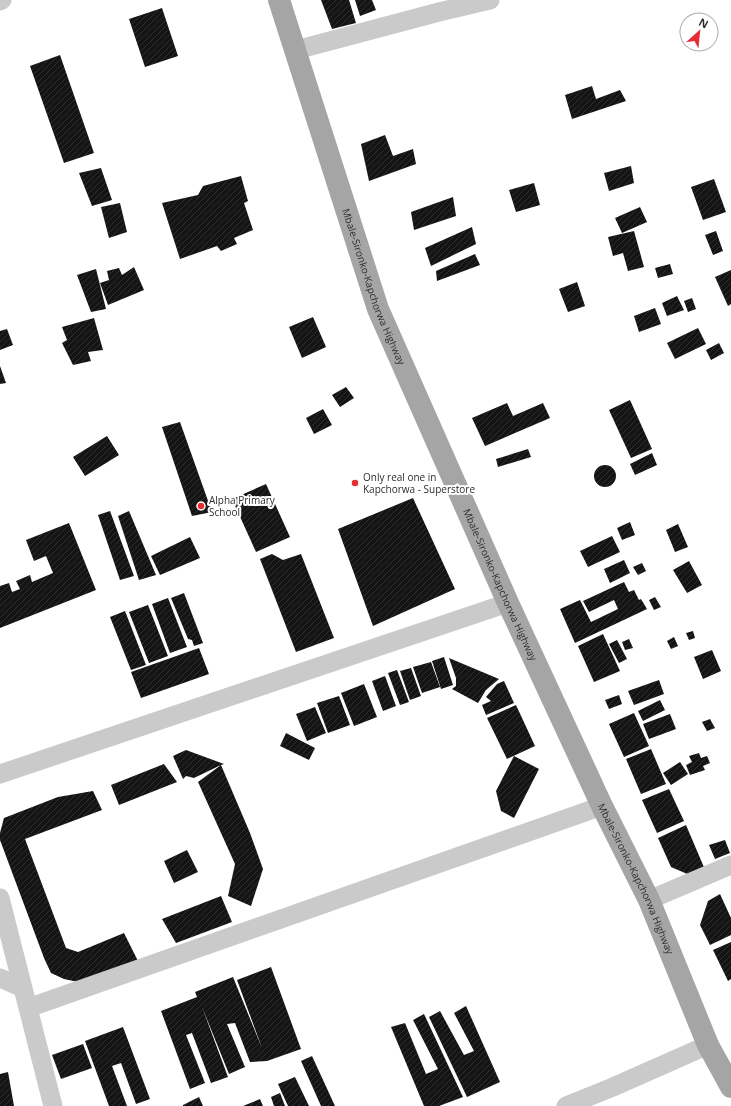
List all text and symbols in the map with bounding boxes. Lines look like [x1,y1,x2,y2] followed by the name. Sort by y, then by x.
[679,12,719,52] north arrow
[696,14,711,31] text: N
[339,207,409,368] street label: Mbale-Sironko-Kapchorwa Highway
[363,470,475,496] place label: Only real one in Kapchorwa - Superstore
[350,478,360,488] marker: Only real one in Kapchorwa - Superstore
[209,493,276,519] place label: Alpha Primary School
[196,501,206,511] marker: Alpha Primary School
[460,506,541,664] street label: Mbale-Sironko-Kapchorwa Highway
[595,801,678,957] street label: Mbale-Sironko-Kapchorwa Highway

